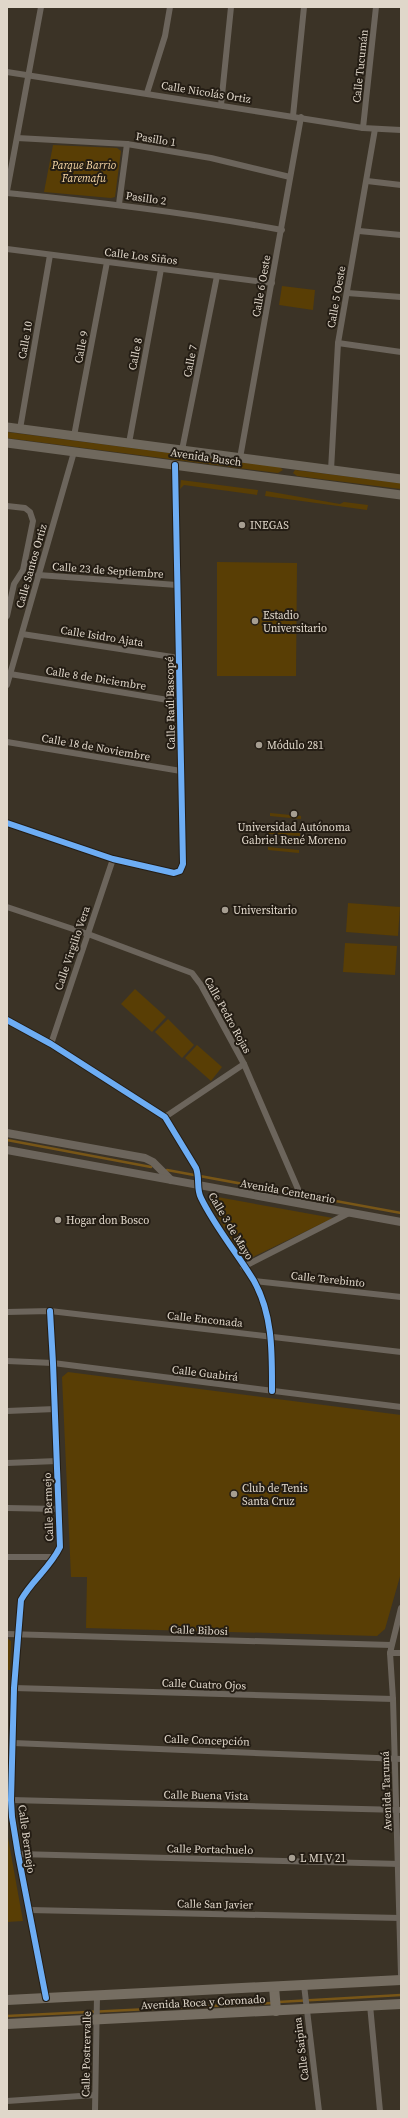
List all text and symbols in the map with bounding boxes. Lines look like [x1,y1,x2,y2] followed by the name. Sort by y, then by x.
[349,28,372,103] street label: Calle Tucumán
[160,78,252,107] street label: Calle Nicolás Ortiz
[135,129,177,150] street label: Pasillo 1
[51,158,117,186] park label: Parque Barrio Faremafu
[125,188,168,209] street label: Pasillo 2
[104,245,179,268] street label: Calle Los Siños
[249,254,274,318] street label: Calle 6 Oeste
[324,265,349,329] street label: Calle 5 Oeste
[15,319,36,360] street label: Calle 10
[71,330,92,365] street label: Calle 9
[125,337,146,372] street label: Calle 8
[180,343,201,379] street label: Calle 7
[169,445,243,470] street label: Avenida Busch
[250,518,289,533] place label: INEGAS
[237,520,247,530] marker: INEGAS
[12,522,51,610] street label: Calle Santos Ortiz
[52,559,165,582] street label: Calle 23 de Septiembre
[263,608,327,636] place label: Estadio Universitario
[250,616,260,626] marker: Estadio Universitario
[59,623,145,651] street label: Calle Isidro Ajata
[162,656,179,750] street label: Calle Raúl Bascopé
[45,663,148,694] street label: Calle 8 de Diciembre
[40,731,152,765] street label: Calle 18 de Noviembre
[267,738,324,753] place label: Módulo 281
[254,740,264,750] marker: Módulo 281
[289,809,299,819] marker: Universidad Autónoma Gabriel René Moreno
[238,820,351,848] place label: Universidad Autónoma Gabriel René Moreno
[233,903,297,918] place label: Universitario
[51,904,94,992] street label: Calle Virgilio Vera
[220,905,230,915] marker: Universitario
[200,974,255,1056] street label: Calle Pedro Rojas
[239,1176,337,1207] street label: Avenida Centenario
[204,1190,257,1263] street label: Calle 3 de Mayo
[66,1213,149,1228] place label: Hogar don Bosco
[53,1215,63,1225] marker: Hogar don Bosco
[290,1268,366,1291] street label: Calle Terebinto
[166,1308,244,1331] street label: Calle Enconada
[171,1362,239,1385] street label: Calle Guabirá
[40,1472,57,1542] street label: Calle Bermejo
[242,1481,308,1509] place label: Club de Tenis Santa Cruz
[229,1489,239,1499] marker: Club de Tenis Santa Cruz
[170,1622,228,1639] street label: Calle Bibosi
[162,1676,247,1693] street label: Calle Cuatro Ojos
[164,1732,250,1749] street label: Calle Concepción
[378,1750,395,1831] street label: Avenida Tarumá
[164,1787,249,1804] street label: Calle Buena Vista
[14,1804,39,1874] street label: Calle Bermejo
[167,1841,253,1858] street label: Calle Portachuelo
[300,1851,346,1866] place label: L MI V 21
[287,1853,297,1863] marker: L MI V 21
[177,1896,253,1913] street label: Calle San Javier
[140,1992,266,2013] street label: Avenida Roca y Coronado
[78,2011,95,2097] street label: Calle Postrervalle
[290,2016,313,2081] street label: Calle Saipina

